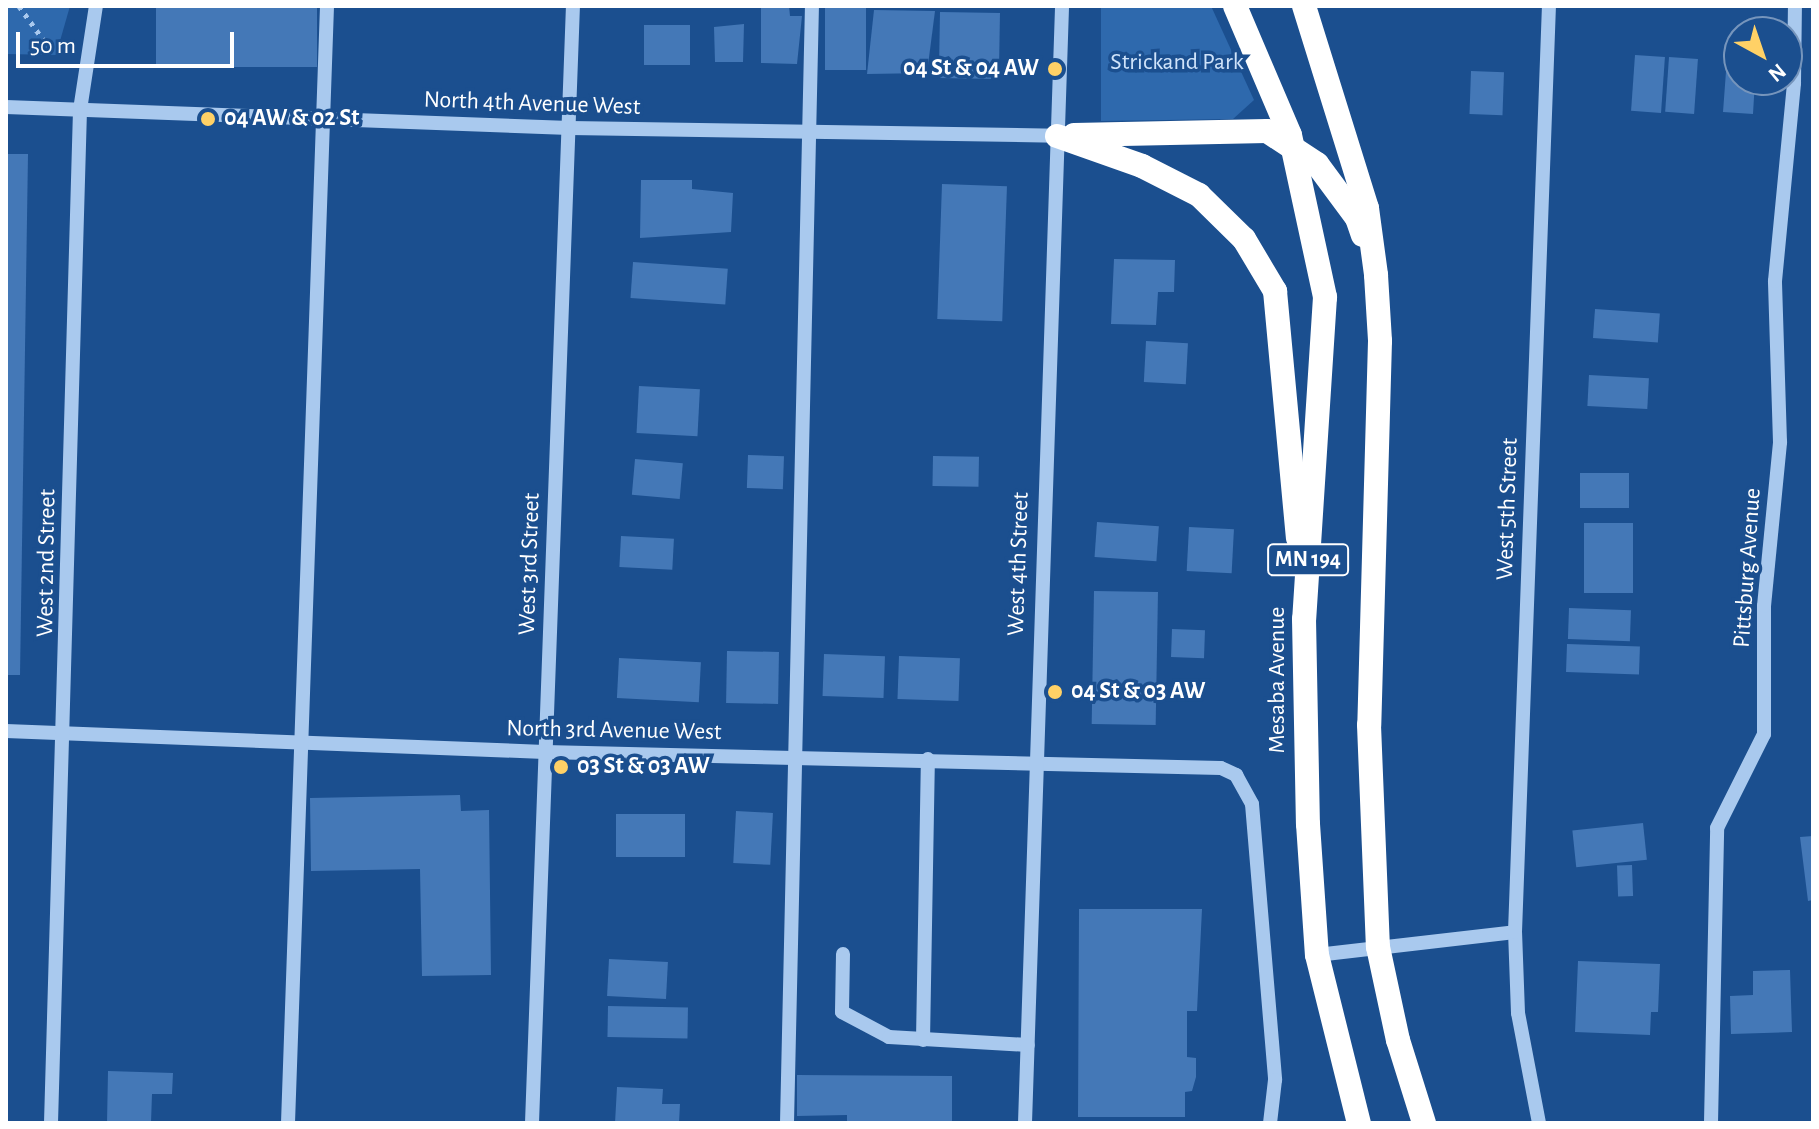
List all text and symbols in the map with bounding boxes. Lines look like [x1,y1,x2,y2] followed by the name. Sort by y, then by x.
[20,16,238,66] scale bar
[1723,16,1803,96] north arrow
[30,34,76,58] text: 50 m
[1110,49,1244,77] park label: Strickand Park
[903,55,1039,83] place label: 04 St & 04 AW
[1046,60,1064,78] marker: 04 St & 04 AW
[1764,60,1790,86] text: N
[423,86,641,122] street label: North 4th Avenue West
[224,105,359,133] place label: 04 AW & 02 St
[199,110,217,128] marker: 04 AW & 02 St
[1491,437,1525,581] street label: West 5th Street
[1728,487,1768,649] street label: Pittsburg Avenue
[31,489,63,637] street label: West 2nd Street
[513,492,547,636] street label: West 3rd Street
[1002,492,1036,636] street label: West 4th Street
[1266,542,1350,578] road number: MN 194
[1264,607,1292,753] street label: Mesaba Avenue
[1071,678,1205,706] place label: 04 St & 03 AW
[1046,683,1064,701] marker: 04 St & 03 AW
[506,715,722,747] street label: North 3rd Avenue West
[577,753,710,781] place label: 03 St & 03 AW
[552,758,570,776] marker: 03 St & 03 AW

